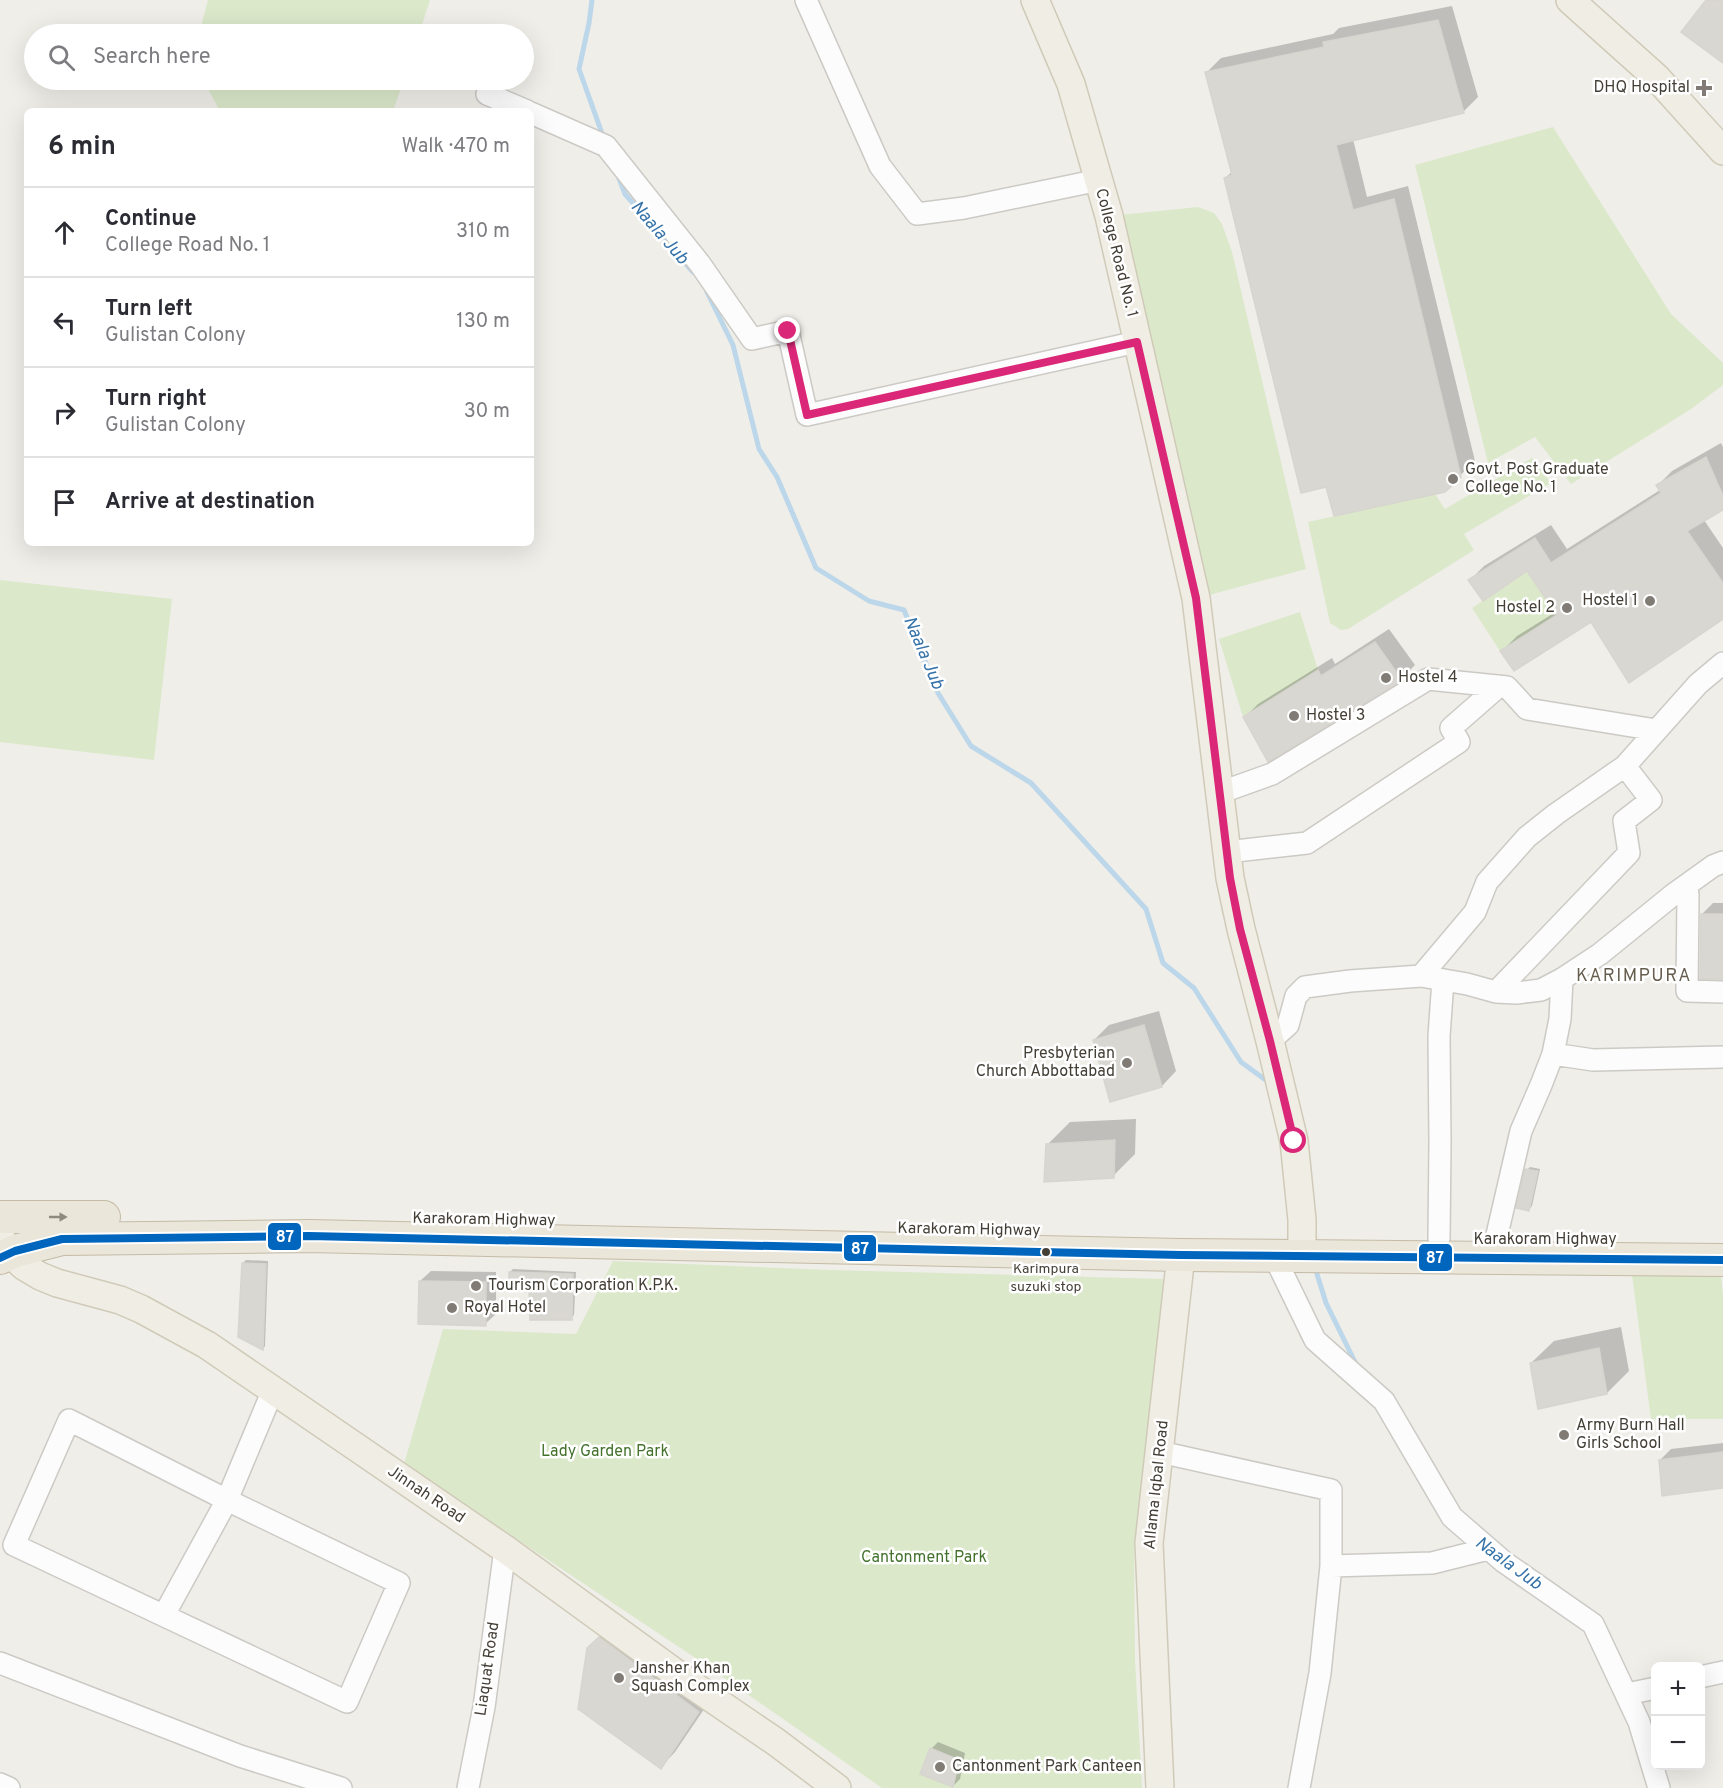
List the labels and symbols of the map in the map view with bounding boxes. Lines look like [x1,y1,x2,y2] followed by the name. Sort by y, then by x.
[1593,78,1690,98] place label: DHQ Hospital
[1695,79,1713,97] marker: DHQ Hospital
[1090,186,1142,320] street label: College Road No. 1
[625,196,693,270] water label: Naala Jub
[774,317,800,343] route end
[1465,460,1609,498] place label: Govt. Post Graduate College No. 1
[1446,472,1460,486] marker: Govt. Post Graduate College No. 1
[1582,591,1638,611] place label: Hostel 1
[1643,594,1657,608] marker: Hostel 1
[1495,598,1555,618] place label: Hostel 2
[1560,601,1574,615] marker: Hostel 2
[897,613,949,693] water label: Naala Jub
[1398,668,1458,688] place label: Hostel 4
[1379,671,1393,685] marker: Hostel 4
[1306,706,1365,726] place label: Hostel 3
[1287,709,1301,723] marker: Hostel 3
[1576,965,1692,988] district label: KARIMPURA
[976,1044,1115,1082] place label: Presbyterian Church Abbottabad
[1120,1056,1134,1070] marker: Presbyterian Church Abbottabad
[1280,1127,1306,1153] route start
[412,1209,556,1231] street label: Karakoram Highway
[49,1212,68,1222] one-way arrow
[897,1219,1041,1241] street label: Karakoram Highway
[267,1222,302,1251] line badge: 87
[276,1228,294,1248] text: 87
[1473,1230,1617,1250] street label: Karakoram Highway
[843,1234,877,1262] line badge: 87
[851,1240,869,1260] text: 87
[1418,1243,1453,1272] line badge: 87
[1040,1246,1052,1258] marker: Karimpura suzuki stop
[1426,1249,1444,1269] text: 87
[1011,1261,1081,1296] place label: Karimpura suzuki stop
[488,1276,678,1296] place label: Tourism Corporation K.P.K.
[469,1279,483,1293] marker: Tourism Corporation K.P.K.
[464,1298,546,1318] place label: Royal Hotel
[445,1301,459,1315] marker: Royal Hotel
[1576,1416,1685,1454] place label: Army Burn Hall Girls School
[1140,1419,1174,1551] street label: Allama Iqbal Road
[1557,1428,1571,1442] marker: Army Burn Hall Girls School
[541,1442,669,1462] park label: Lady Garden Park
[383,1462,469,1528] street label: Jinnah Road
[1470,1532,1546,1596] water label: Naala Jub
[861,1548,987,1568] park label: Cantonment Park
[471,1621,505,1717] street label: Liaquat Road
[631,1659,750,1697] place label: Jansher Khan Squash Complex
[612,1671,626,1685] marker: Jansher Khan Squash Complex
[952,1757,1142,1777] place label: Cantonment Park Canteen
[933,1760,947,1774] marker: Cantonment Park Canteen

